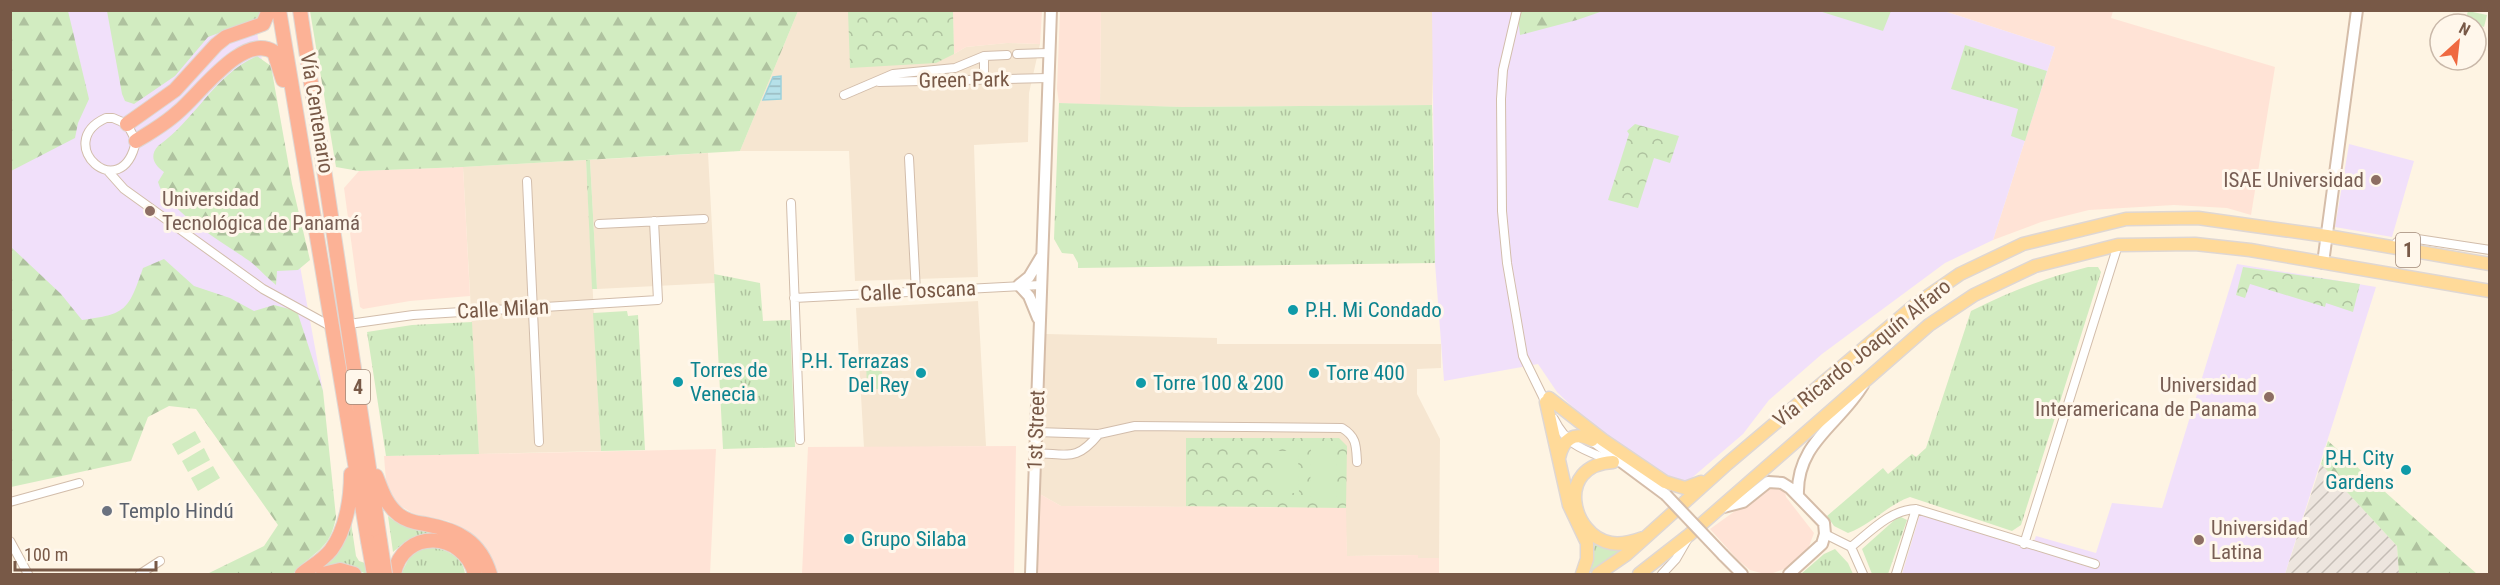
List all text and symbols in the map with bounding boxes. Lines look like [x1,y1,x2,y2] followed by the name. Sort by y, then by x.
[2428,12,2488,72] north arrow
[2456,18,2473,40] text: N
[296,51,338,175] street label: Vía Centenario
[918,67,1010,93] street label: Green Park
[2223,168,2364,192] place label: ISAE Universidad
[2369,173,2383,187] marker: ISAE Universidad
[162,187,360,235] place label: Universidad Tecnológica de Panamá
[143,204,157,218] marker: Universidad Tecnológica de Panamá
[2396,233,2420,267] road number: 1
[1769,274,1955,432] street label: Vía Ricardo Joaquín Alfaro
[860,276,976,306] street label: Calle Toscana
[456,295,550,323] street label: Calle Milan
[1305,298,1442,322] place label: P.H. Mi Condado
[1286,303,1300,317] marker: P.H. Mi Condado
[801,349,909,397] place label: P.H. Terrazas Del Rey
[690,358,768,406] place label: Torres de Venecia
[1326,361,1405,385] place label: Torre 400
[914,366,928,380] marker: P.H. Terrazas Del Rey
[1307,366,1321,380] marker: Torre 400
[346,370,370,404] road number: 4
[1153,371,1284,395] place label: Torre 100 & 200
[2035,373,2257,421] place label: Universidad Interamericana de Panama
[671,375,685,389] marker: Torres de Venecia
[1134,376,1148,390] marker: Torre 100 & 200
[1023,390,1049,470] street label: 1st Street
[2262,390,2276,404] marker: Universidad Interamericana de Panama
[2325,446,2394,494] place label: P.H. City Gardens
[2399,463,2413,477] marker: P.H. City Gardens
[119,499,234,523] place label: Templo Hindú
[100,504,114,518] marker: Templo Hindú
[2211,516,2308,564] place label: Universidad Latina
[861,527,967,551] place label: Grupo Silaba
[842,532,856,546] marker: Grupo Silaba
[2192,533,2206,547] marker: Universidad Latina
[15,534,156,572] scale bar
[24,544,68,565] text: 100 m

